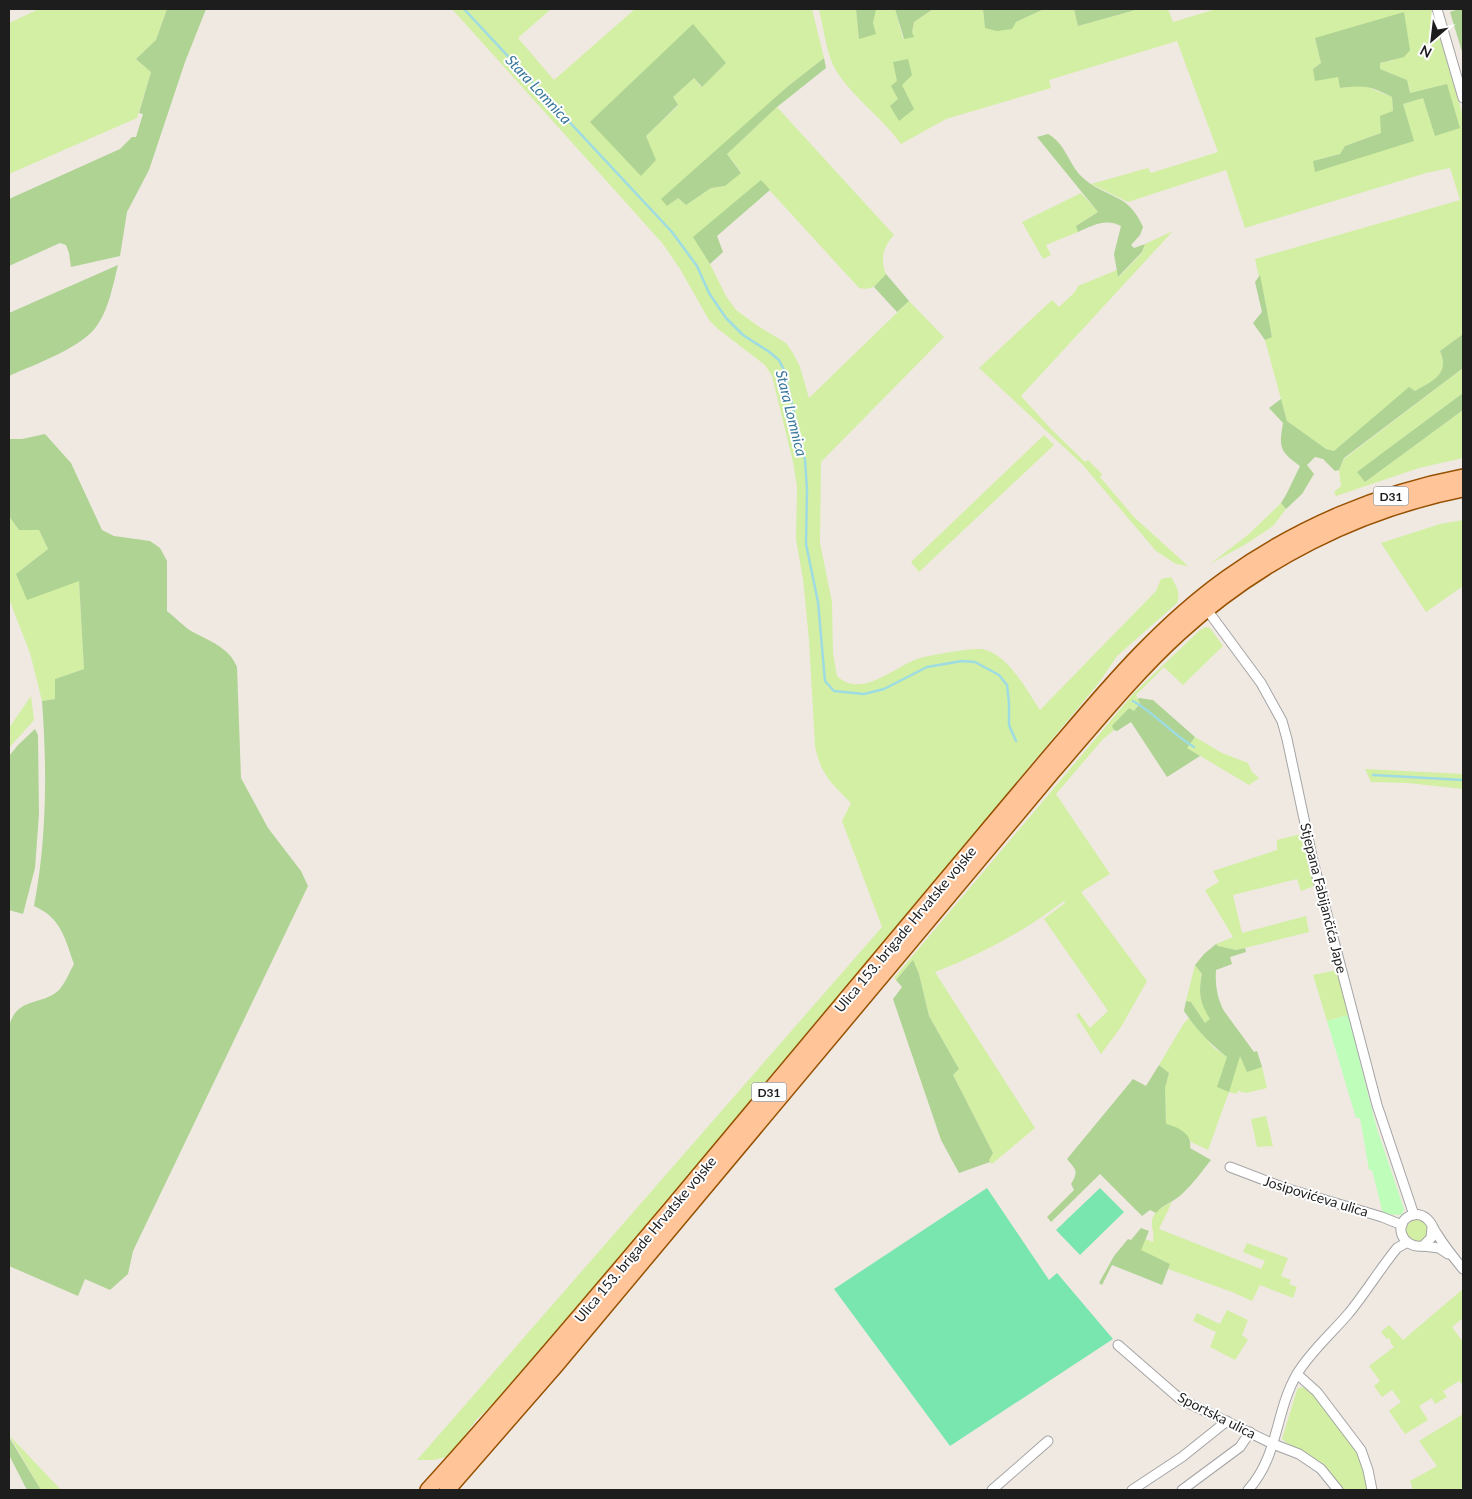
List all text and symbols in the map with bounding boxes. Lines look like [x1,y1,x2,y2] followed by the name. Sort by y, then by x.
[1407,15,1457,65] north arrow
[1417,42,1434,62] text: N
[502,51,576,128] water label: Stara Lomnica
[773,368,811,458] water label: Stara Lomnica
[1374,486,1408,506] road number: D31
[1297,821,1351,975] street label: Stjepana Fabijančića Jape
[831,843,979,1015] street label: Ulica 153. brigade Hrvatske vojske
[752,1082,786,1102] road number: D31
[571,1153,719,1325] street label: Ulica 153. brigade Hrvatske vojske
[1262,1172,1371,1220] street label: Josipovićeva ulica
[1175,1388,1259,1442] street label: Sportska ulica

